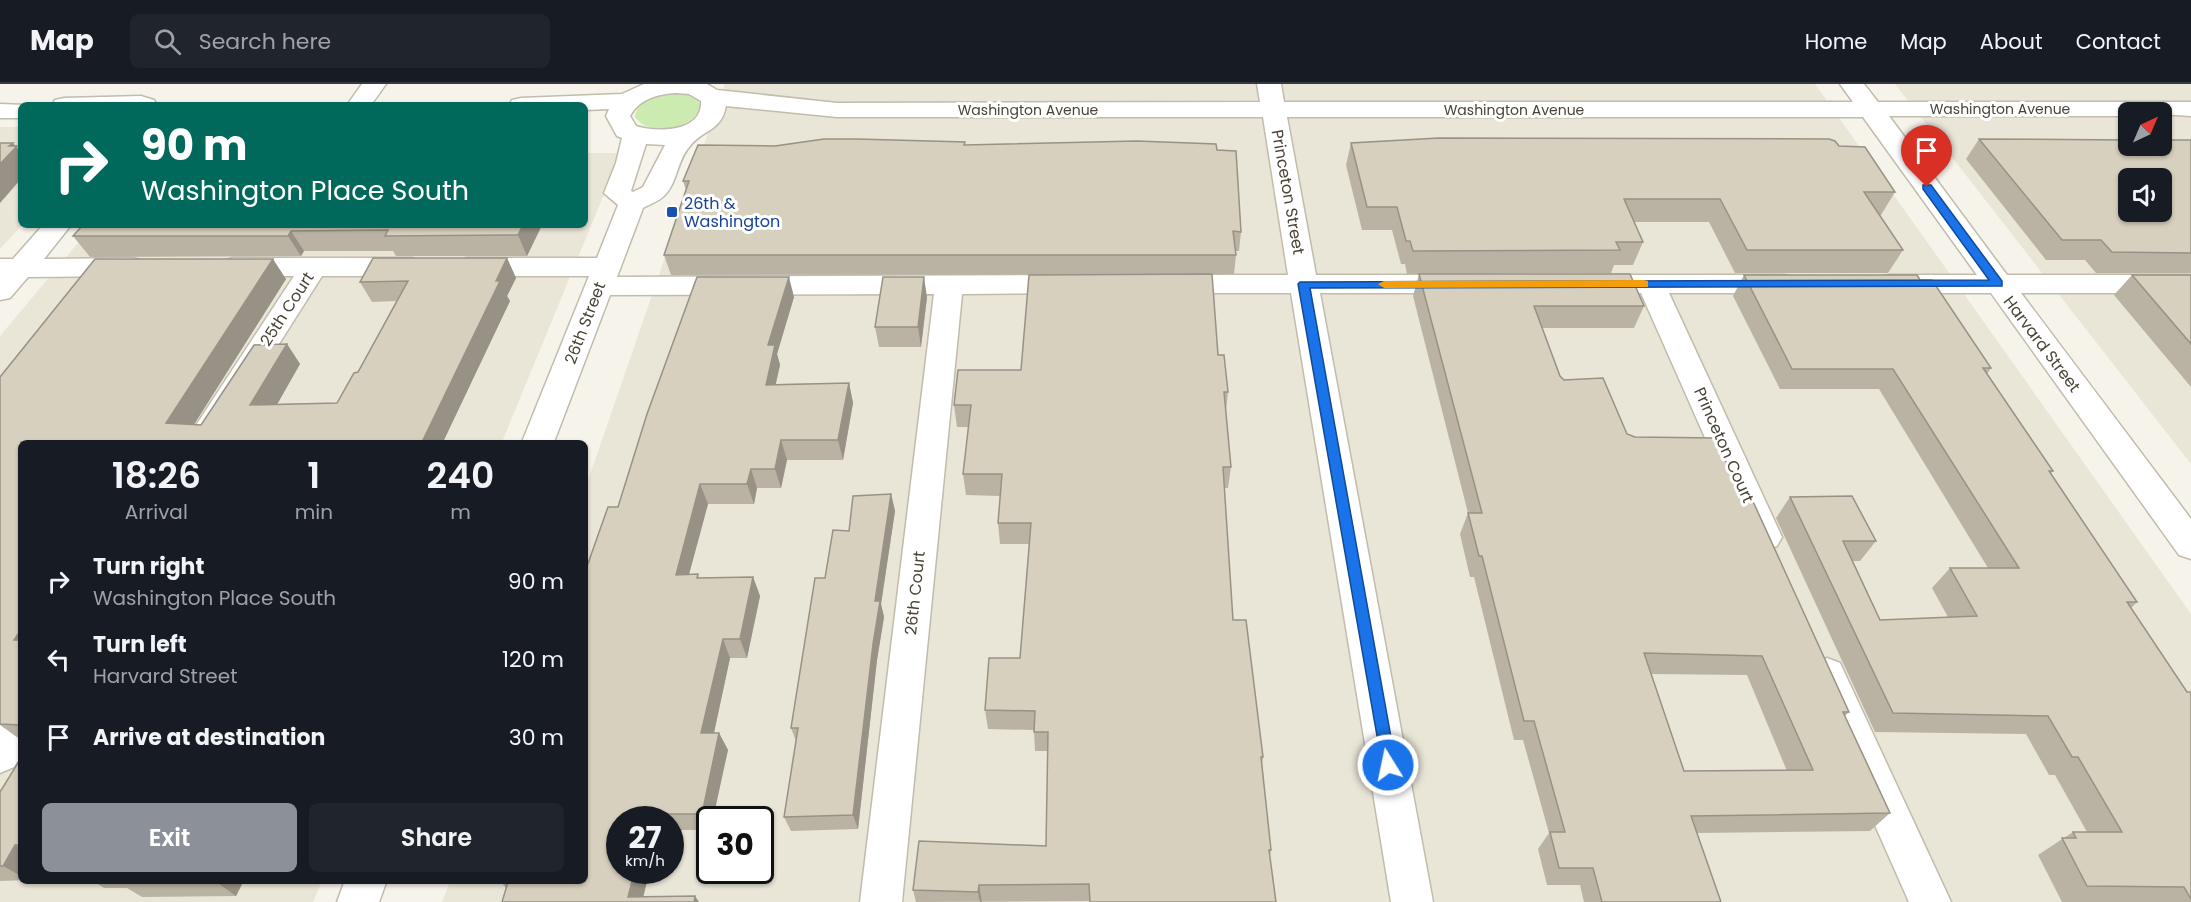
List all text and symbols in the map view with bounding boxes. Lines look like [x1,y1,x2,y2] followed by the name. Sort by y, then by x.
[130,14,550,68] search box
[30,21,94,60] text: Map
[151,25,184,58] icon: search
[199,26,331,57] text: Search here
[1805,27,1867,56] text: Home
[1900,27,1947,56] text: Map
[1980,27,2043,56] text: About
[2076,27,2161,56] text: Contact
[1930,99,2071,119] street label: Washington Avenue
[958,100,1099,120] street label: Washington Avenue
[1444,100,1585,120] street label: Washington Avenue
[2118,102,2172,156] north arrow
[2118,102,2172,222] map controls
[141,116,248,175] text: 90 m
[1901,125,1952,187] pin
[42,126,120,204] icon: right
[1266,128,1310,256] street label: Princeton Street
[1910,134,1943,167] icon: arrive
[2118,168,2172,222] button: sound
[141,172,469,209] text: Washington Place South
[684,192,780,233] place label: 26th & Washington
[665,205,679,219] marker: 26th & Washington
[254,267,320,351] street label: 25th Court
[559,278,611,368] street label: 26th Street
[1998,291,2086,397] street label: Harvard Street
[1688,384,1760,507] street label: Princeton Court
[112,450,201,501] text: 18:26
[307,450,320,501] text: 1
[427,450,494,501] text: 240
[125,498,188,526] text: Arrival
[295,498,333,526] text: min
[450,498,471,526] text: m
[899,550,931,636] street label: 26th Court
[93,551,204,582] text: Turn right
[42,565,75,598] icon: right
[508,566,564,597] text: 90 m
[93,584,336,612] text: Washington Place South
[93,629,187,660] text: Turn left
[42,643,75,676] icon: left
[502,644,564,675] text: 120 m
[93,662,237,690] text: Harvard Street
[42,721,75,754] icon: arrive
[93,722,325,753] text: Arrive at destination
[509,722,564,753] text: 30 m
[1356,733,1420,797] position arrow
[42,803,297,872] button: Exit
[309,803,564,872] button: Share
[696,806,774,884] speed limit sign: 30
[628,816,662,859] text: 27
[625,850,665,871] text: km/h

